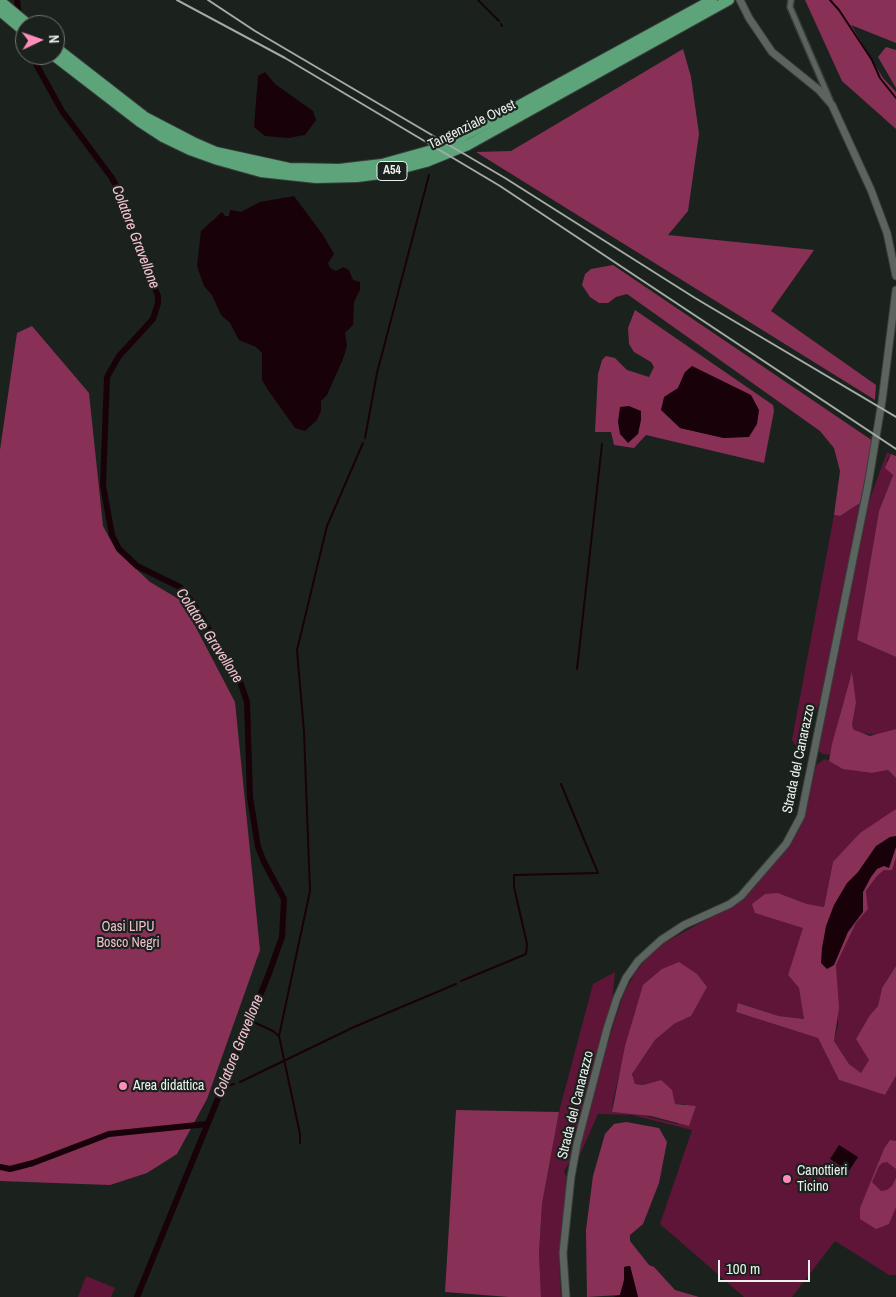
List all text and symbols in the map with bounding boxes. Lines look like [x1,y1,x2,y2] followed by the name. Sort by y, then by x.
[15,15,65,65] north arrow
[45,35,63,44] text: N
[425,97,519,153] street label: Tangenziale Ovest
[377,162,407,180] road number: A54
[107,183,163,291] water label: Colatore Gravellone
[172,585,246,687] water label: Colatore Gravellone
[779,703,819,815] street label: Strada del Canarazzo
[96,919,160,952] park label: Oasi LIPU Bosco Negri
[210,992,268,1100] water label: Colatore Gravellone
[554,1049,598,1161] street label: Strada del Canarazzo
[133,1078,204,1094] place label: Area didattica
[117,1080,129,1092] marker: Area didattica
[797,1163,847,1196] place label: Canottieri Ticino
[781,1173,793,1185] marker: Canottieri Ticino
[721,1250,814,1282] scale bar
[726,1258,760,1279] text: 100 m

